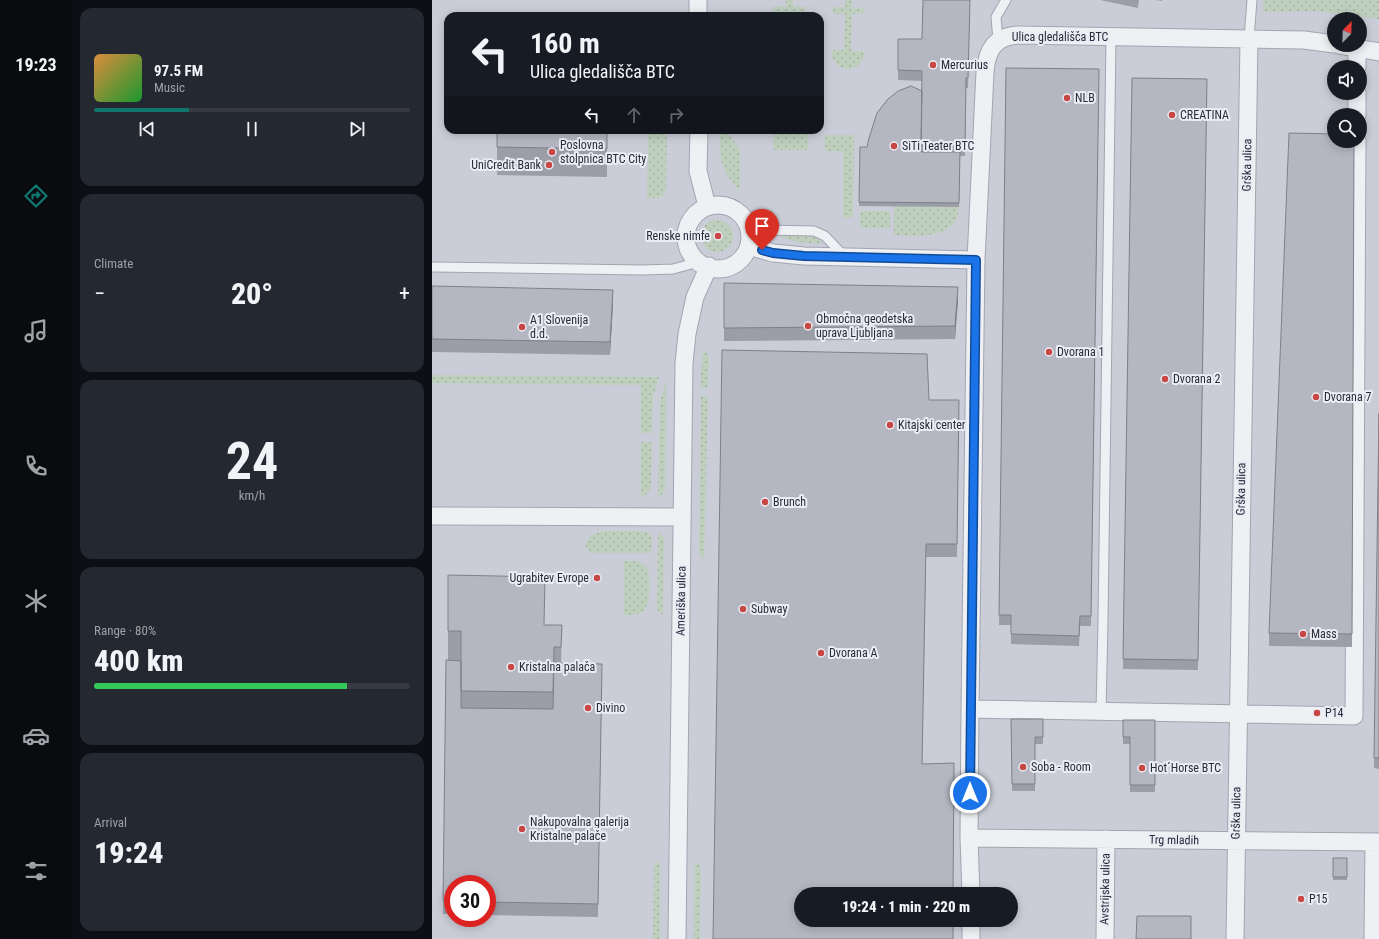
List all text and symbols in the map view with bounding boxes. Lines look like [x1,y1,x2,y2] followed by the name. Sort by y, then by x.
[1327,12,1367,52] north arrow
[1327,12,1367,148] map controls
[530,27,600,60] text: 160 m
[464,28,516,80] icon: left
[1012,30,1108,44] street label: Ulica gledališča BTC
[15,54,57,75] text: 19:23
[941,58,988,72] place label: Mercurius
[928,60,938,70] marker: Mercurius
[1327,60,1367,100] button: sound
[530,61,675,82] text: Ulica gledališča BTC
[154,62,203,80] text: 97.5 FM
[154,80,185,95] text: Music
[1075,91,1095,105] place label: NLB
[1062,93,1072,103] marker: NLB
[581,104,603,126] icon: left
[623,104,645,126] icon: ahead
[665,104,687,126] icon: right
[1180,108,1229,122] place label: CREATINA
[1327,108,1367,148] button: search
[1167,110,1177,120] marker: CREATINA
[136,118,158,140] icon: previous
[241,118,263,140] icon: pause
[346,118,368,140] icon: next
[560,138,646,166] place label: Poslovna stolpnica BTC City
[1240,138,1254,191] street label: Grška ulica
[902,139,975,153] place label: SiTi Teater BTC
[889,141,899,151] marker: SiTi Teater BTC
[547,147,557,157] marker: Poslovna stolpnica BTC City
[471,158,542,172] place label: UniCredit Bank
[544,160,554,170] marker: UniCredit Bank
[22,182,50,210] icon: directions
[745,209,779,250] pin
[751,215,773,237] icon: arrive
[646,229,710,243] place label: Renske nimfe
[713,231,723,241] marker: Renske nimfe
[94,256,133,271] text: Climate
[231,276,273,311] text: 20°
[94,281,105,306] text: −
[399,281,410,306] text: +
[816,312,914,340] place label: Območna geodetska uprava Ljubljana
[530,313,588,341] place label: A1 Slovenija d.d.
[22,317,50,345] icon: music
[803,321,813,331] marker: Območna geodetska uprava Ljubljana
[517,322,527,332] marker: A1 Slovenija d.d.
[1057,345,1104,359] place label: Dvorana 1
[1044,347,1054,357] marker: Dvorana 1
[1173,372,1220,386] place label: Dvorana 2
[1160,374,1170,384] marker: Dvorana 2
[1324,390,1371,404] place label: Dvorana 7
[1311,392,1321,402] marker: Dvorana 7
[898,418,966,432] place label: Kitajski center
[885,420,895,430] marker: Kitajski center
[226,431,278,492] text: 24
[22,452,50,480] icon: phone
[1234,462,1248,515] street label: Grška ulica
[239,488,265,503] text: km/h
[773,495,806,509] place label: Brunch
[760,497,770,507] marker: Brunch
[673,566,689,636] street label: Ameriška ulica
[509,571,589,585] place label: Ugrabitev Evrope
[592,573,602,583] marker: Ugrabitev Evrope
[22,587,50,615] icon: climate
[751,602,787,616] place label: Subway
[738,604,748,614] marker: Subway
[94,623,156,638] text: Range · 80%
[1311,627,1337,641] place label: Mass
[1298,629,1308,639] marker: Mass
[94,643,183,678] text: 400 km
[829,646,877,660] place label: Dvorana A
[816,648,826,658] marker: Dvorana A
[519,660,596,674] place label: Kristalna palača
[506,662,516,672] marker: Kristalna palača
[596,701,625,715] place label: Divino
[583,703,593,713] marker: Divino
[1325,706,1344,720] place label: P14
[1312,708,1322,718] marker: P14
[22,722,50,750] icon: car
[1031,760,1091,774] place label: Soba - Room
[1150,761,1221,775] place label: Hot´Horse BTC
[1018,762,1028,772] marker: Soba - Room
[1137,763,1147,773] marker: Hot´Horse BTC
[949,772,991,814] position arrow
[1229,786,1243,839] street label: Grška ulica
[94,815,127,830] text: Arrival
[530,815,629,843] place label: Nakupovalna galerija Kristalne palače
[517,824,527,834] marker: Nakupovalna galerija Kristalne palače
[1149,833,1199,847] street label: Trg mladih
[94,835,163,870] text: 19:24
[1097,853,1113,925] street label: Avstrijska ulica
[22,857,50,885] icon: filters
[444,875,496,927] speed limit sign: 30
[1309,892,1328,906] place label: P15
[1296,894,1306,904] marker: P15
[842,898,970,916] text: 19:24 · 1 min · 220 m

